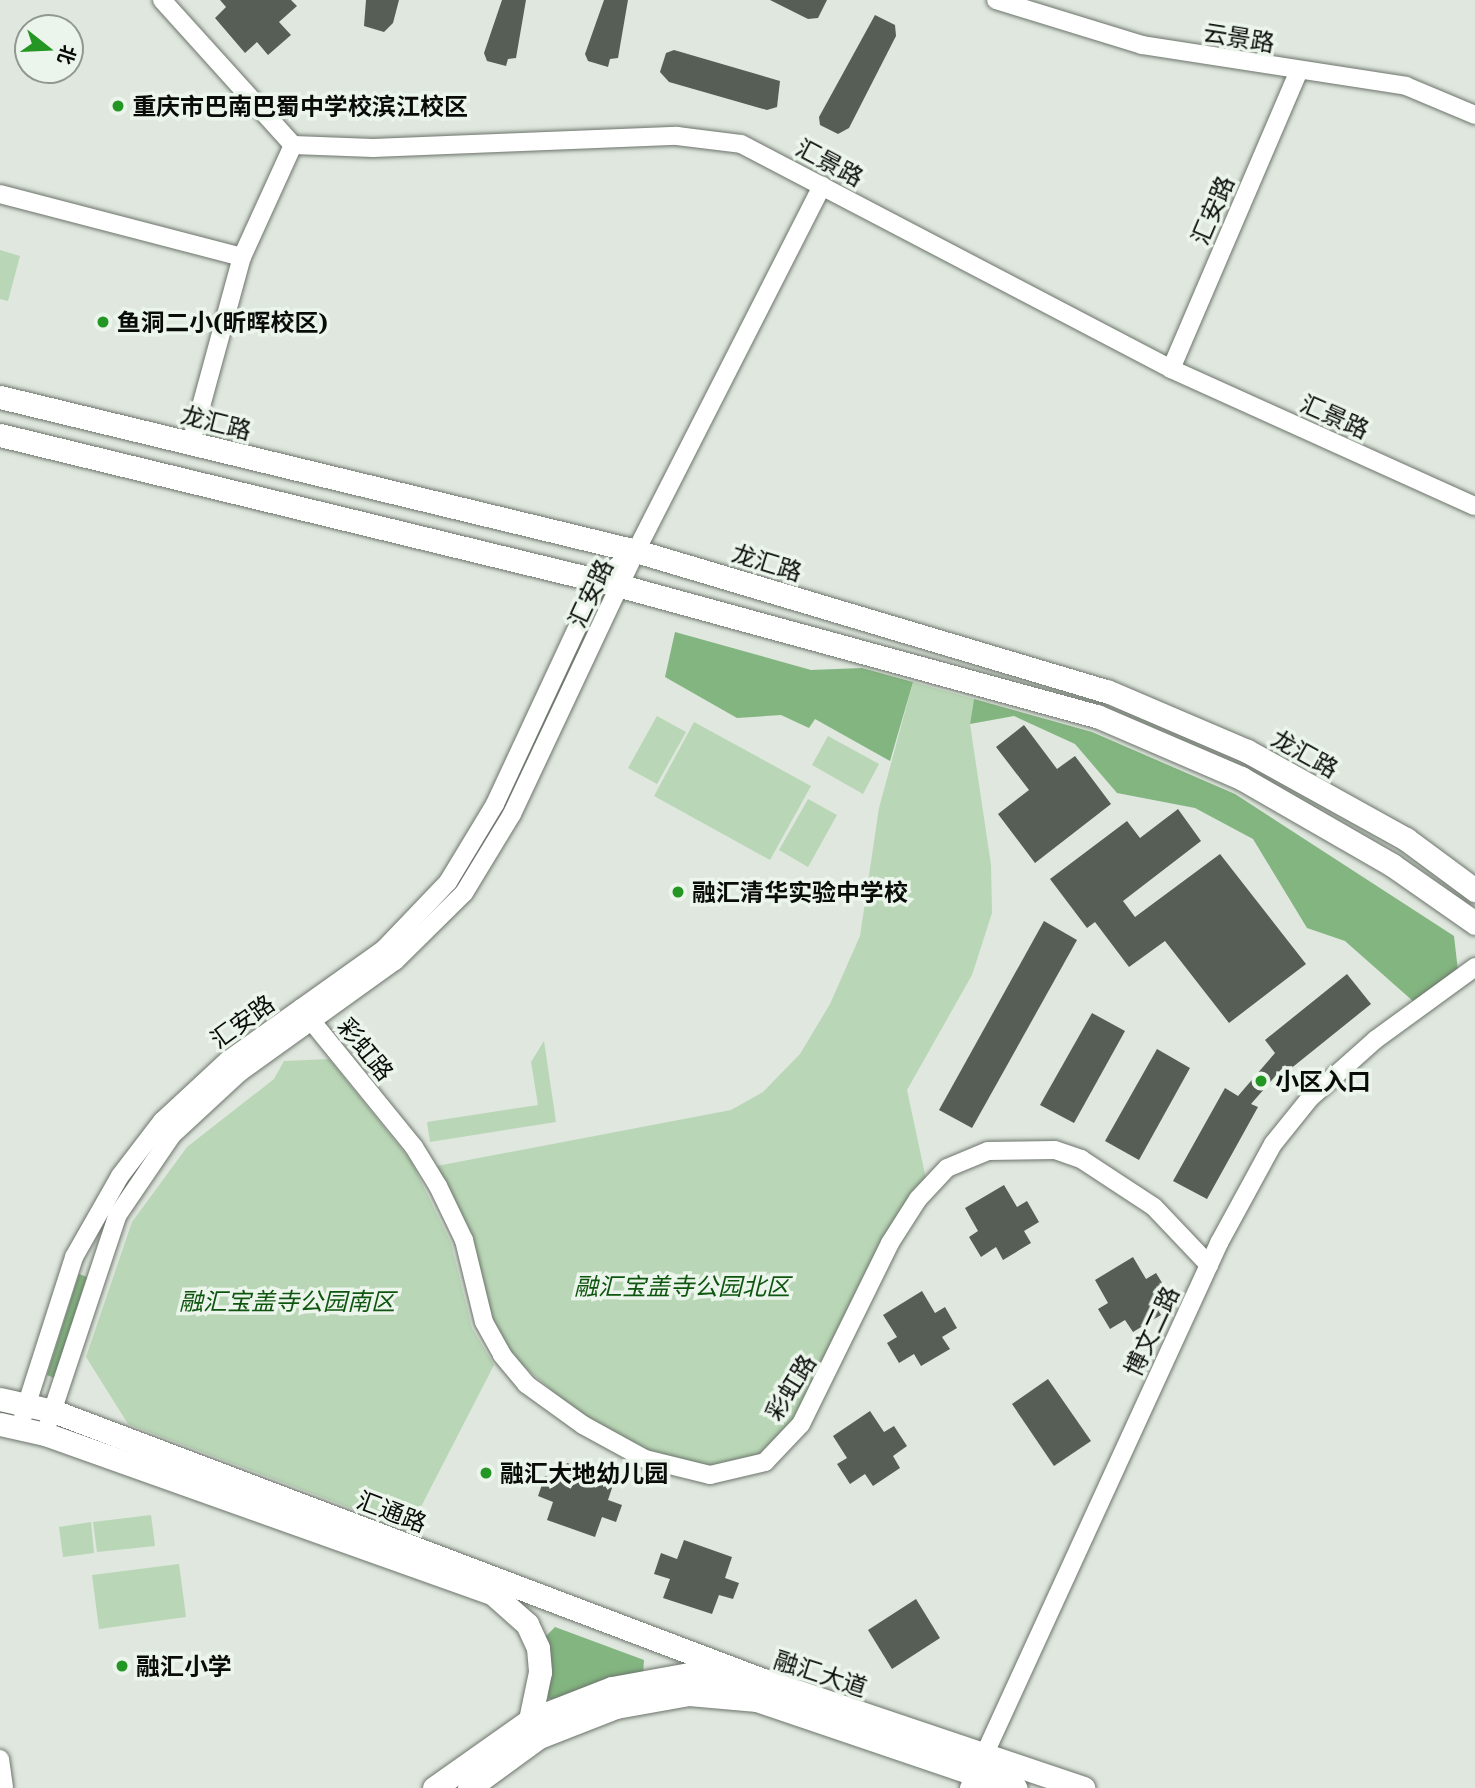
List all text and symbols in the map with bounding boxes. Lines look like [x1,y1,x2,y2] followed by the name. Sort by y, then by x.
[14,14,84,84] north arrow
[1201,17,1277,57] street label: 云景路
[52,42,82,68] text: 北
[132,92,468,120] place label: 重庆市巴南巴蜀中学校滨江校区
[110,98,126,114] marker: 重庆市巴南巴蜀中学校滨江校区
[791,132,869,192] street label: 汇景路
[1185,171,1239,249] street label: 汇安路
[117,308,328,336] place label: 鱼洞二小(昕晖校区)
[95,314,111,330] marker: 鱼洞二小(昕晖校区)
[1296,388,1374,444] street label: 汇景路
[178,399,254,445] street label: 龙汇路
[728,538,806,586] street label: 龙汇路
[562,554,618,632] street label: 汇安路
[1267,723,1343,783] street label: 龙汇路
[692,878,908,906] place label: 融汇清华实验中学校
[670,884,686,900] marker: 融汇清华实验中学校
[204,988,280,1054] street label: 汇安路
[332,1012,400,1086] street label: 彩虹路
[1275,1067,1371,1095] place label: 小区入口
[1253,1073,1269,1089] marker: 小区入口
[574,1272,790,1300] park label: 融汇宝盖寺公园北区
[1118,1281,1184,1381] street label: 博文二路
[179,1287,395,1315] park label: 融汇宝盖寺公园南区
[759,1349,821,1425] street label: 彩虹路
[500,1459,668,1487] place label: 融汇大地幼儿园
[478,1465,494,1481] marker: 融汇大地幼儿园
[353,1485,431,1537] street label: 汇通路
[771,1644,871,1702] street label: 融汇大道
[136,1652,232,1680] place label: 融汇小学
[114,1658,130,1674] marker: 融汇小学

